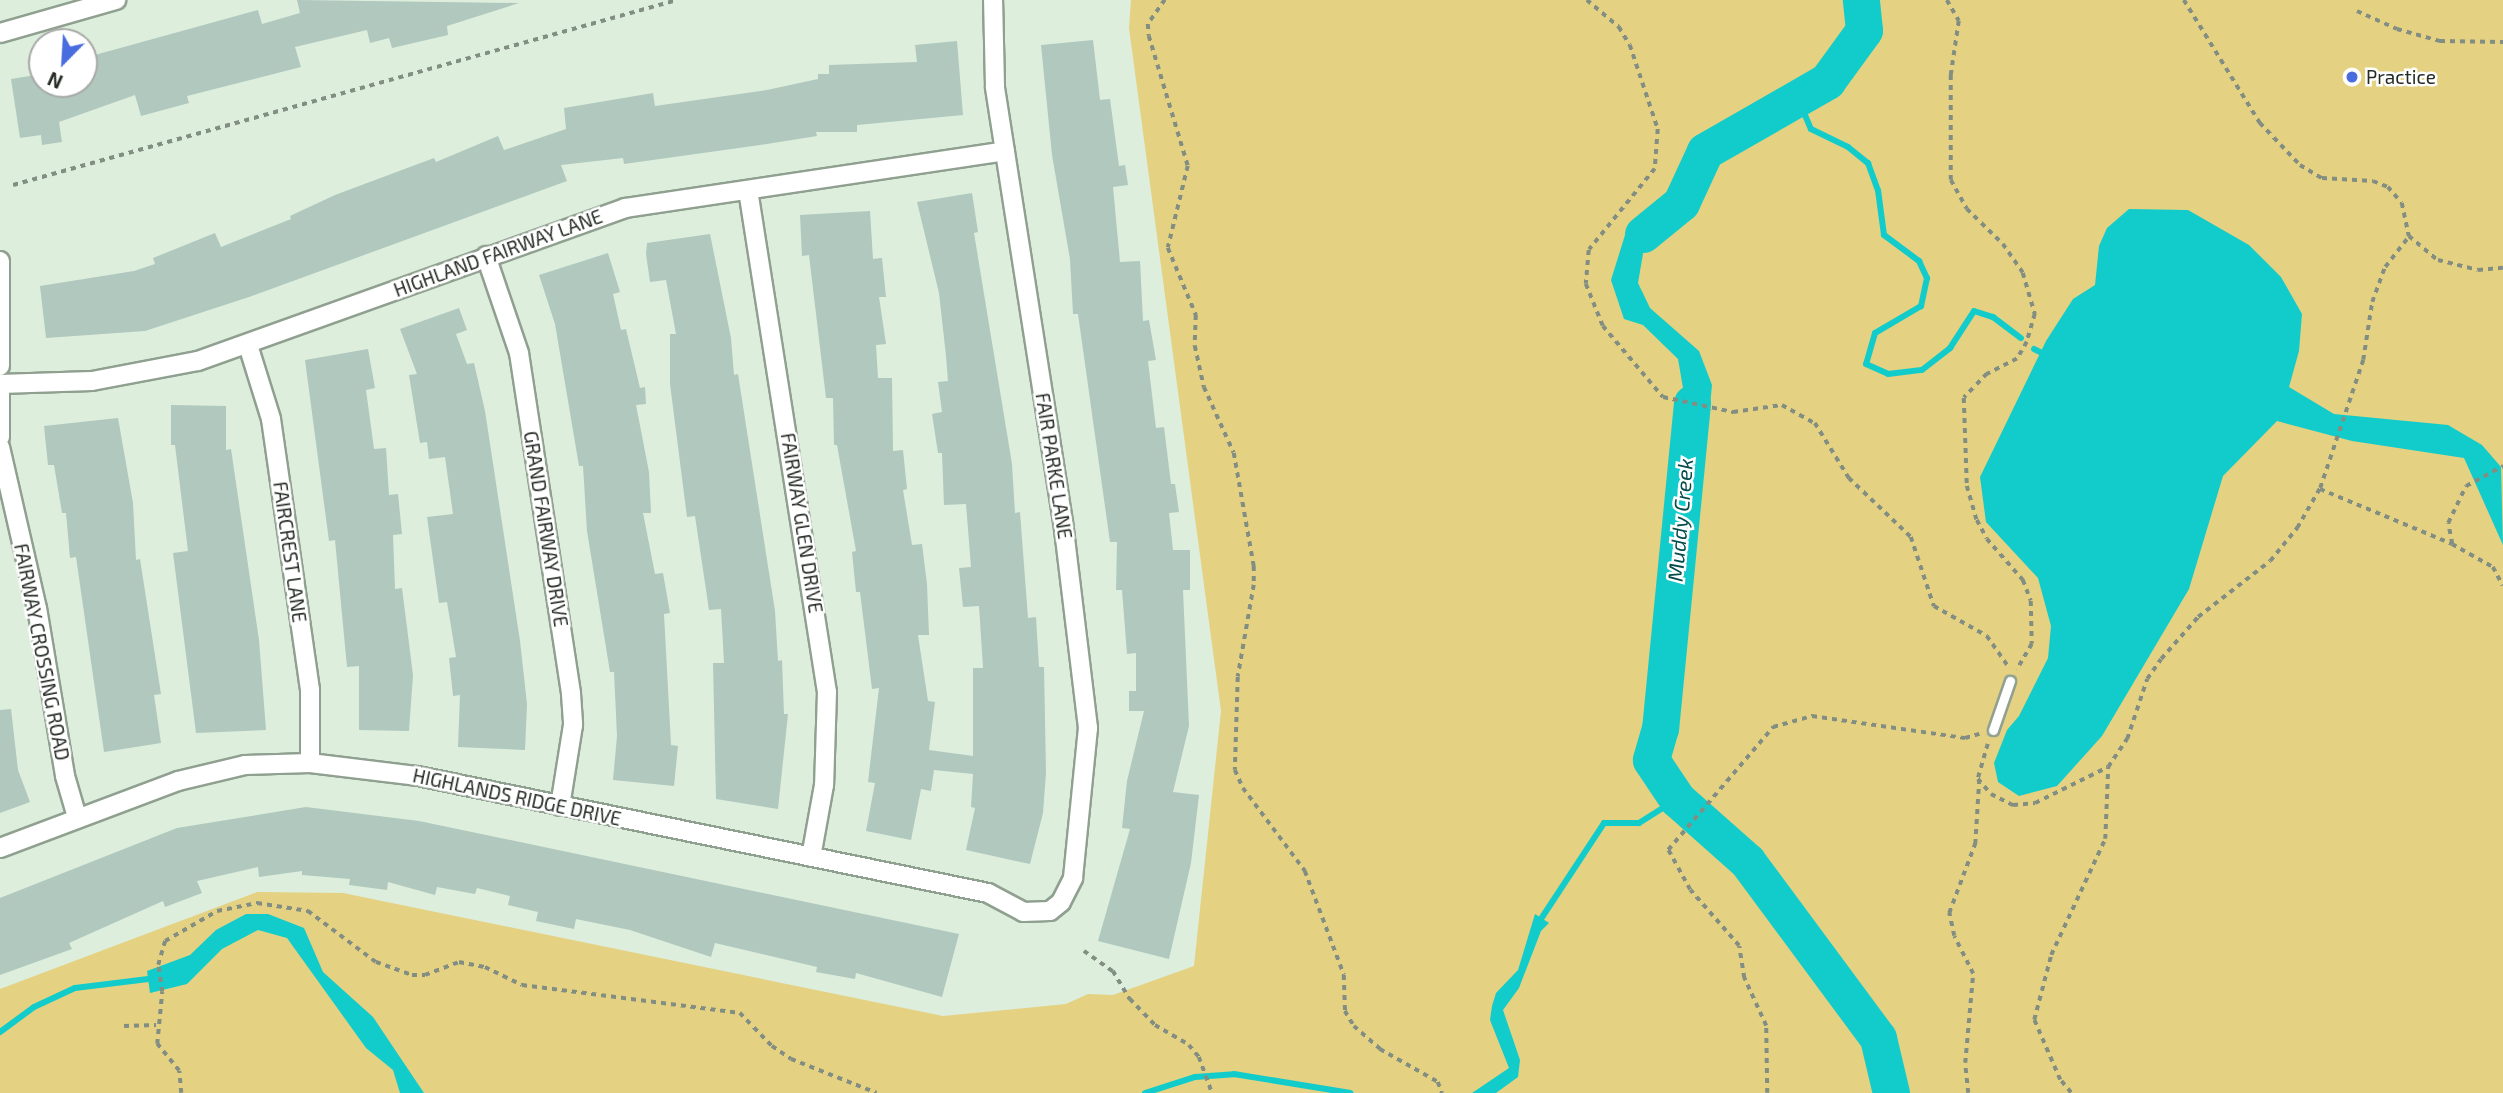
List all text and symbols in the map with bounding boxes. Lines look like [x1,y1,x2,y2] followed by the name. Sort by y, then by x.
[28,28,98,98] north arrow
[2366,66,2436,88] place label: Practice
[44,68,66,94] text: N
[2344,69,2360,85] marker: Practice
[390,204,606,302] street label: HIGHLAND FAIRWAY LANE
[1031,391,1077,541] street label: FAIR PARKE LANE
[519,429,573,629] street label: GRAND FAIRWAY DRIVE
[776,431,828,615] street label: FAIRWAY GLEN DRIVE
[1662,457,1698,583] water label: Muddy Creek
[269,480,311,624] street label: FAIRCREST LANE
[10,541,74,763] street label: FAIRWAY CROSSING ROAD
[411,764,623,830] street label: HIGHLANDS RIDGE DRIVE

